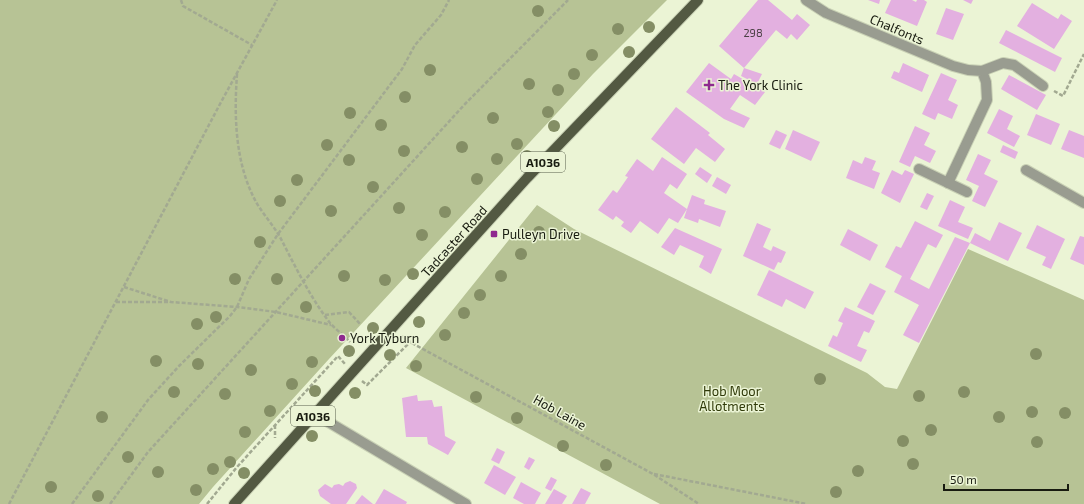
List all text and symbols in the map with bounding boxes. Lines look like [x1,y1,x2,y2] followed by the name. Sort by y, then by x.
[868,10,926,48] street label: Chalfonts
[743,26,763,39] house number: 298
[718,77,803,93] place label: The York Clinic
[703,79,715,91] marker: The York Clinic
[521,152,565,172] road number: A1036
[418,202,490,280] street label: Tadcaster Road
[502,226,580,242] place label: Pulleyn Drive
[489,229,499,239] marker: Pulleyn Drive
[350,330,419,346] place label: York Tyburn
[337,333,347,343] marker: York Tyburn
[699,383,765,414] park label: Hob Moor Allotments
[531,391,589,433] street label: Hob Laine
[291,406,335,426] road number: A1036
[944,466,1068,492] scale bar
[950,472,977,486] text: 50 m

